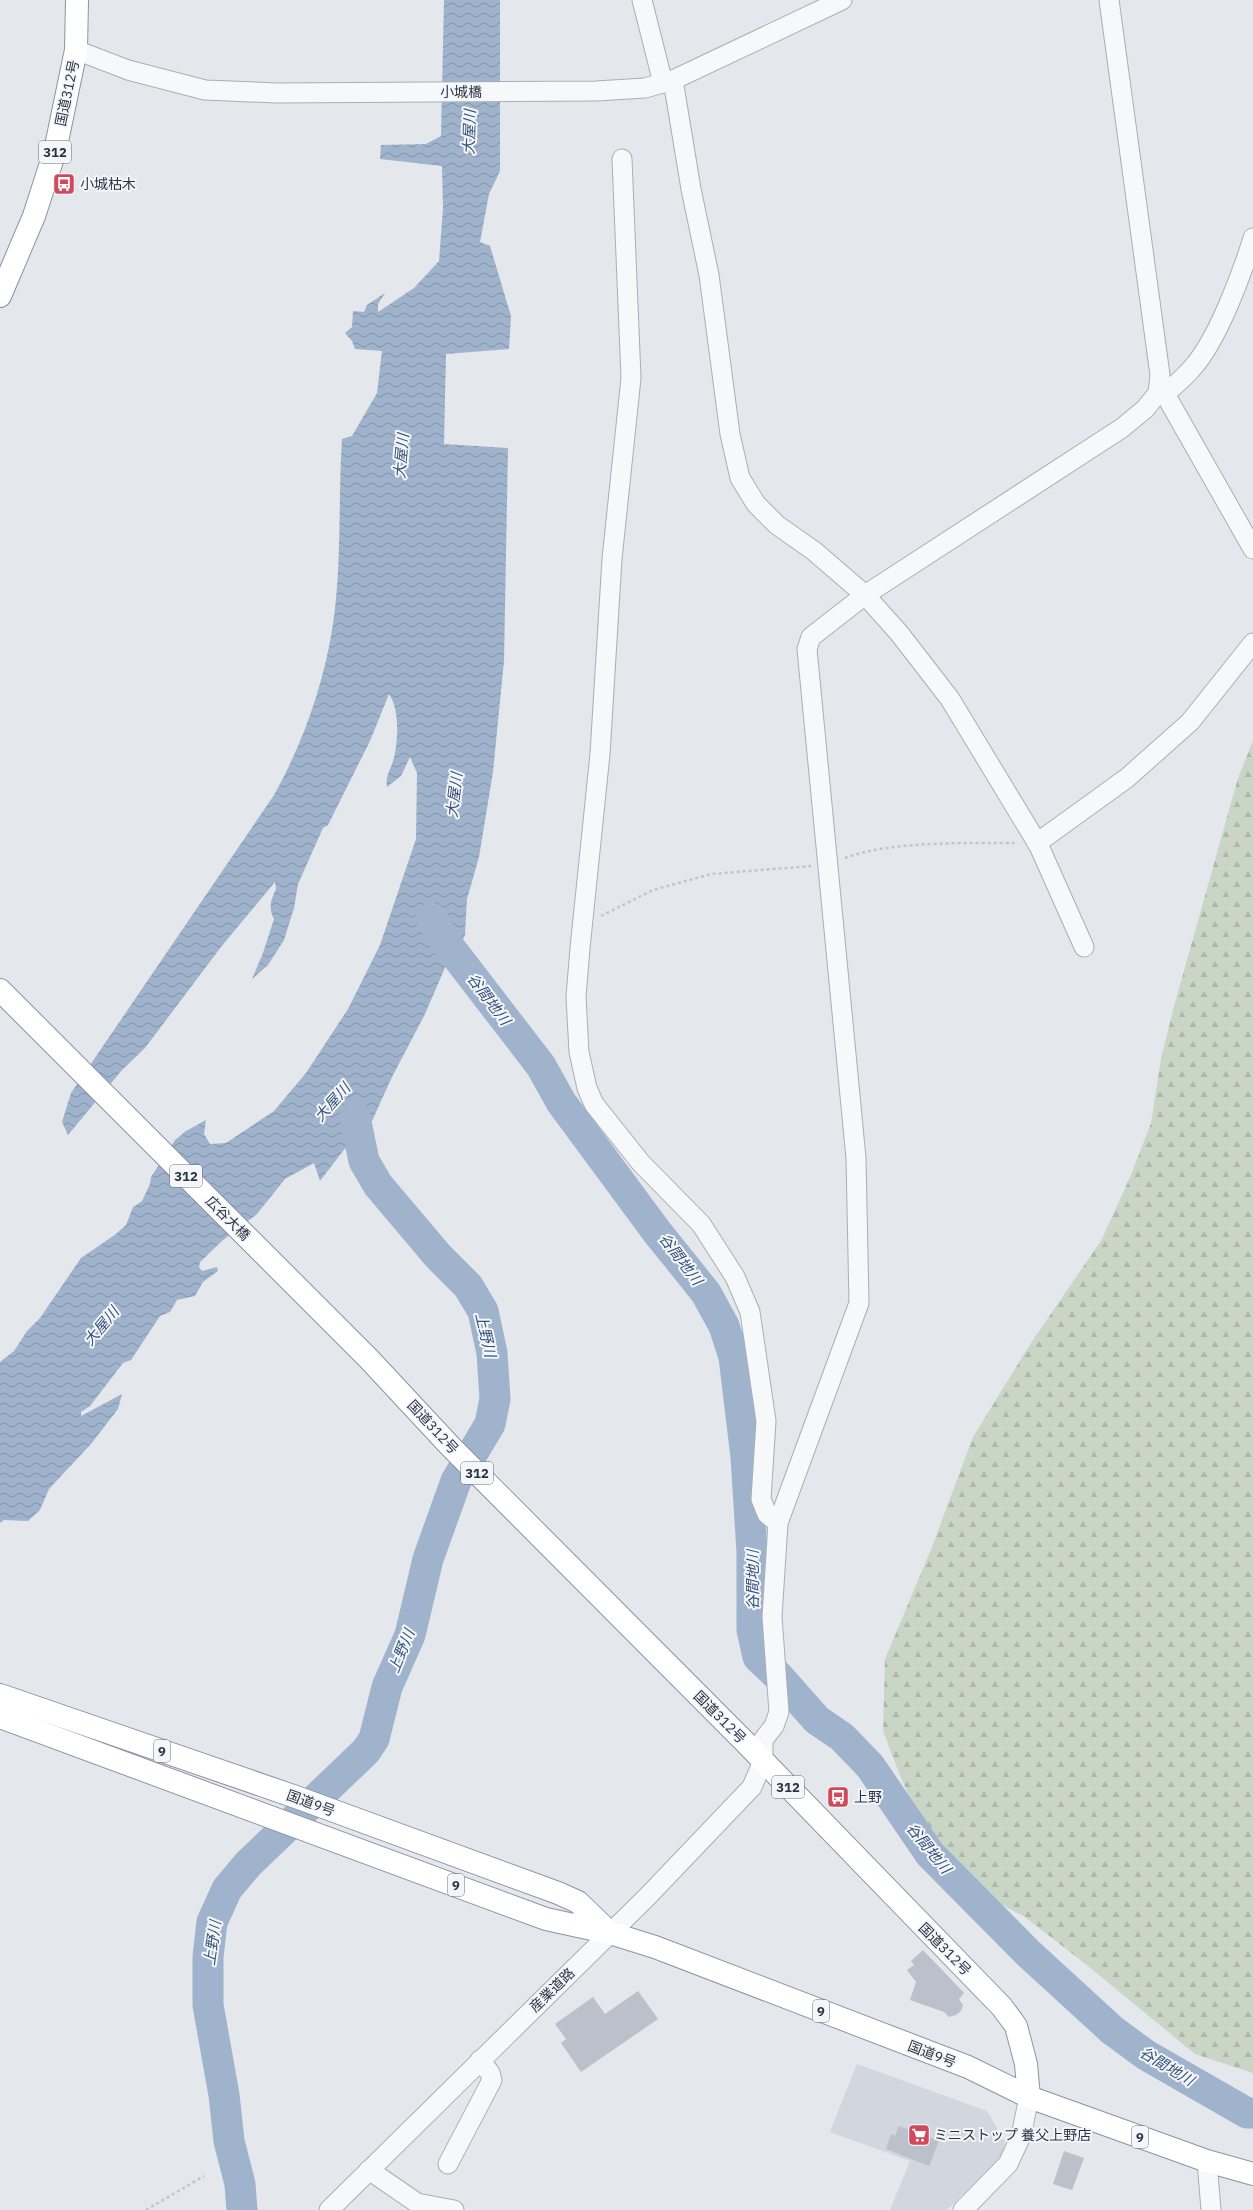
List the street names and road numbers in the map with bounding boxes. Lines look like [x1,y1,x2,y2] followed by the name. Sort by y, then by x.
[51,58,83,128] street label: 国道312号
[440,83,482,101] street label: 小城橋
[39,141,71,163] road number: 312
[170,1165,202,1187] road number: 312
[202,1192,254,1244] street label: 広谷大橋
[404,1396,462,1458] street label: 国道312号
[461,1462,493,1484] road number: 312
[690,1687,750,1747] street label: 国道312号
[154,1740,170,1762] road number: 9
[772,1776,804,1798] road number: 312
[284,1786,338,1820] street label: 国道9号
[448,1874,464,1896] road number: 9
[915,1919,975,1979] street label: 国道312号
[526,1964,578,2016] street label: 産業道路
[813,2000,829,2022] road number: 9
[905,2037,959,2071] street label: 国道9号
[1132,2126,1148,2148] road number: 9

